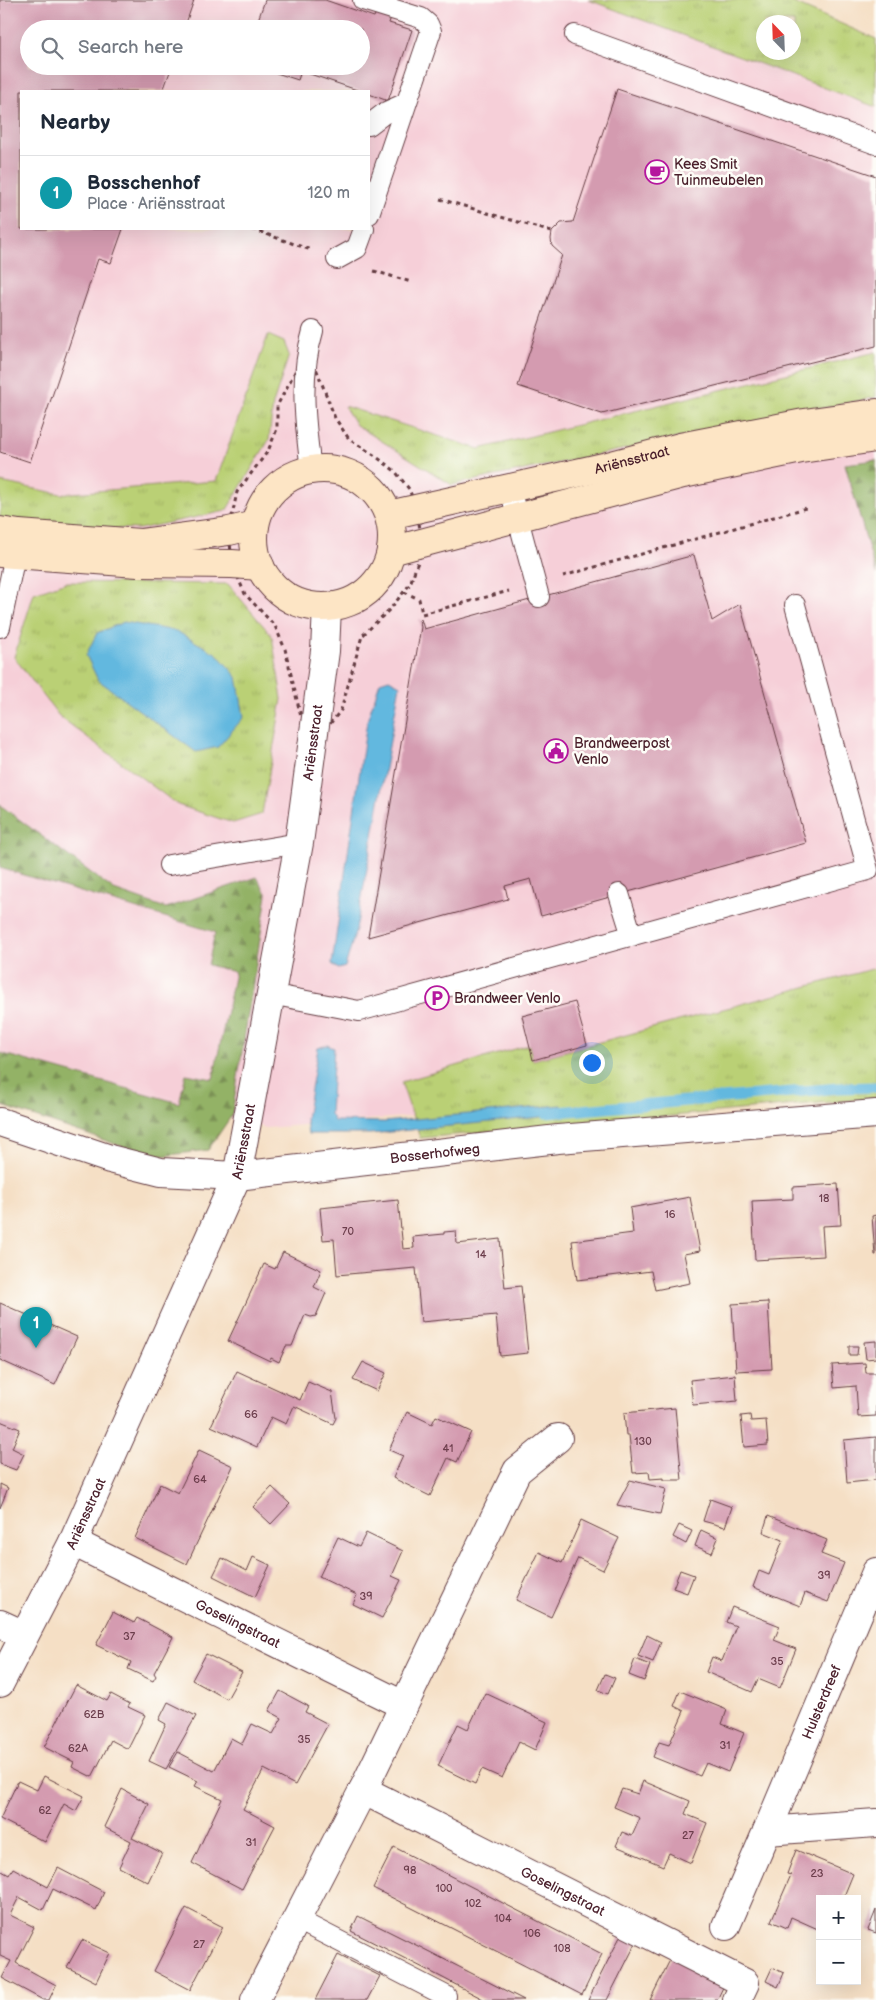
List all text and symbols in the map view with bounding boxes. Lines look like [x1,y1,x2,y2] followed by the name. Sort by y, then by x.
[756,15,801,60] north arrow
[20,20,370,75] search box
[38,34,66,62] icon: search
[78,36,183,59] text: Search here
[40,110,110,135] text: Nearby
[674,156,764,189] place label: Kees Smit Tuinmeubelen
[644,159,670,185] cafe icon: Kees Smit Tuinmeubelen
[87,172,200,195] text: Bosschenhof
[53,184,59,203] text: 1
[307,184,350,203] text: 120 m
[87,195,225,214] text: Place · Ariënsstraat
[593,442,672,478] street label: Ariënsstraat
[300,703,327,782] street label: Ariënsstraat
[574,735,671,768] place label: Brandweerpost Venlo
[543,738,569,764] public building icon: Brandweerpost Venlo
[424,985,450,1011] parking icon: Brandweer Venlo
[454,990,561,1007] place label: Brandweer Venlo
[579,1050,605,1076] your location
[229,1102,259,1181] street label: Ariënsstraat
[389,1140,481,1167] street label: Bosserhofweg
[819,1192,829,1205] house number: 18
[665,1208,676,1221] house number: 16
[342,1225,354,1238] house number: 70
[476,1248,487,1261] house number: 14
[20,1307,52,1348] pin: 1
[244,1408,258,1421] house number: 66
[634,1435,652,1448] house number: 130
[443,1442,453,1455] house number: 41
[193,1473,207,1486] house number: 64
[63,1475,110,1552] street label: Ariënsstraat
[817,1569,831,1582] house number: 39
[359,1590,373,1603] house number: 39
[193,1596,284,1652] street label: Goselingstraat
[123,1630,136,1643] house number: 37
[770,1655,784,1668] house number: 35
[799,1662,845,1742] street label: Hulsterdreef
[84,1708,105,1721] house number: 62B
[297,1733,311,1746] house number: 35
[719,1739,731,1752] house number: 31
[68,1742,88,1755] house number: 62A
[38,1804,52,1817] house number: 62
[682,1829,695,1842] house number: 27
[245,1836,257,1849] house number: 31
[518,1863,608,1920] street label: Goselingstraat
[404,1864,416,1877] house number: 98
[810,1867,824,1880] house number: 23
[435,1882,453,1895] house number: 100
[816,1895,861,1985] map controls
[816,1895,861,1940] button: +
[464,1897,482,1910] house number: 102
[494,1912,512,1925] house number: 104
[523,1927,541,1940] house number: 106
[193,1938,206,1951] house number: 27
[816,1940,861,1985] button: −
[553,1942,571,1955] house number: 108

